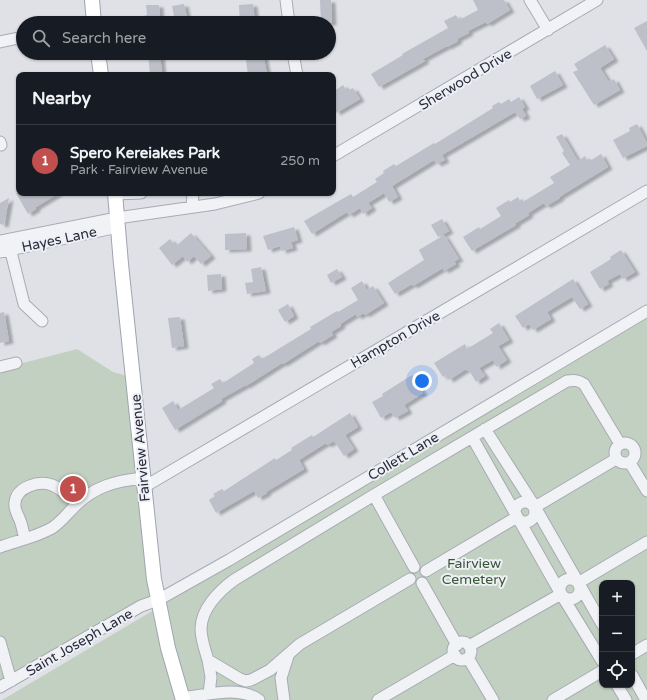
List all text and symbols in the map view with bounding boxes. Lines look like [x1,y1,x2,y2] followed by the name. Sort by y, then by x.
[16,16,336,60] search box
[30,27,52,49] icon: search
[62,29,146,47] text: Search here
[416,45,515,114] street label: Sherwood Drive
[32,88,91,109] text: Nearby
[70,144,220,162] text: Spero Kereiakes Park
[41,153,49,169] text: 1
[280,153,320,169] text: 250 m
[70,162,208,178] text: Park · Fairview Avenue
[20,223,98,256] street label: Hayes Lane
[347,307,443,372] street label: Hampton Drive
[412,371,432,391] your location
[127,393,154,502] street label: Fairview Avenue
[365,429,442,484] street label: Collett Lane
[60,474,86,504] pin: 1
[442,555,507,588] park label: Fairview Cemetery
[599,580,635,688] map controls
[599,580,635,616] button: +
[23,605,136,680] street label: Saint Joseph Lane
[599,616,635,652] button: −
[599,652,635,688] button: locate

